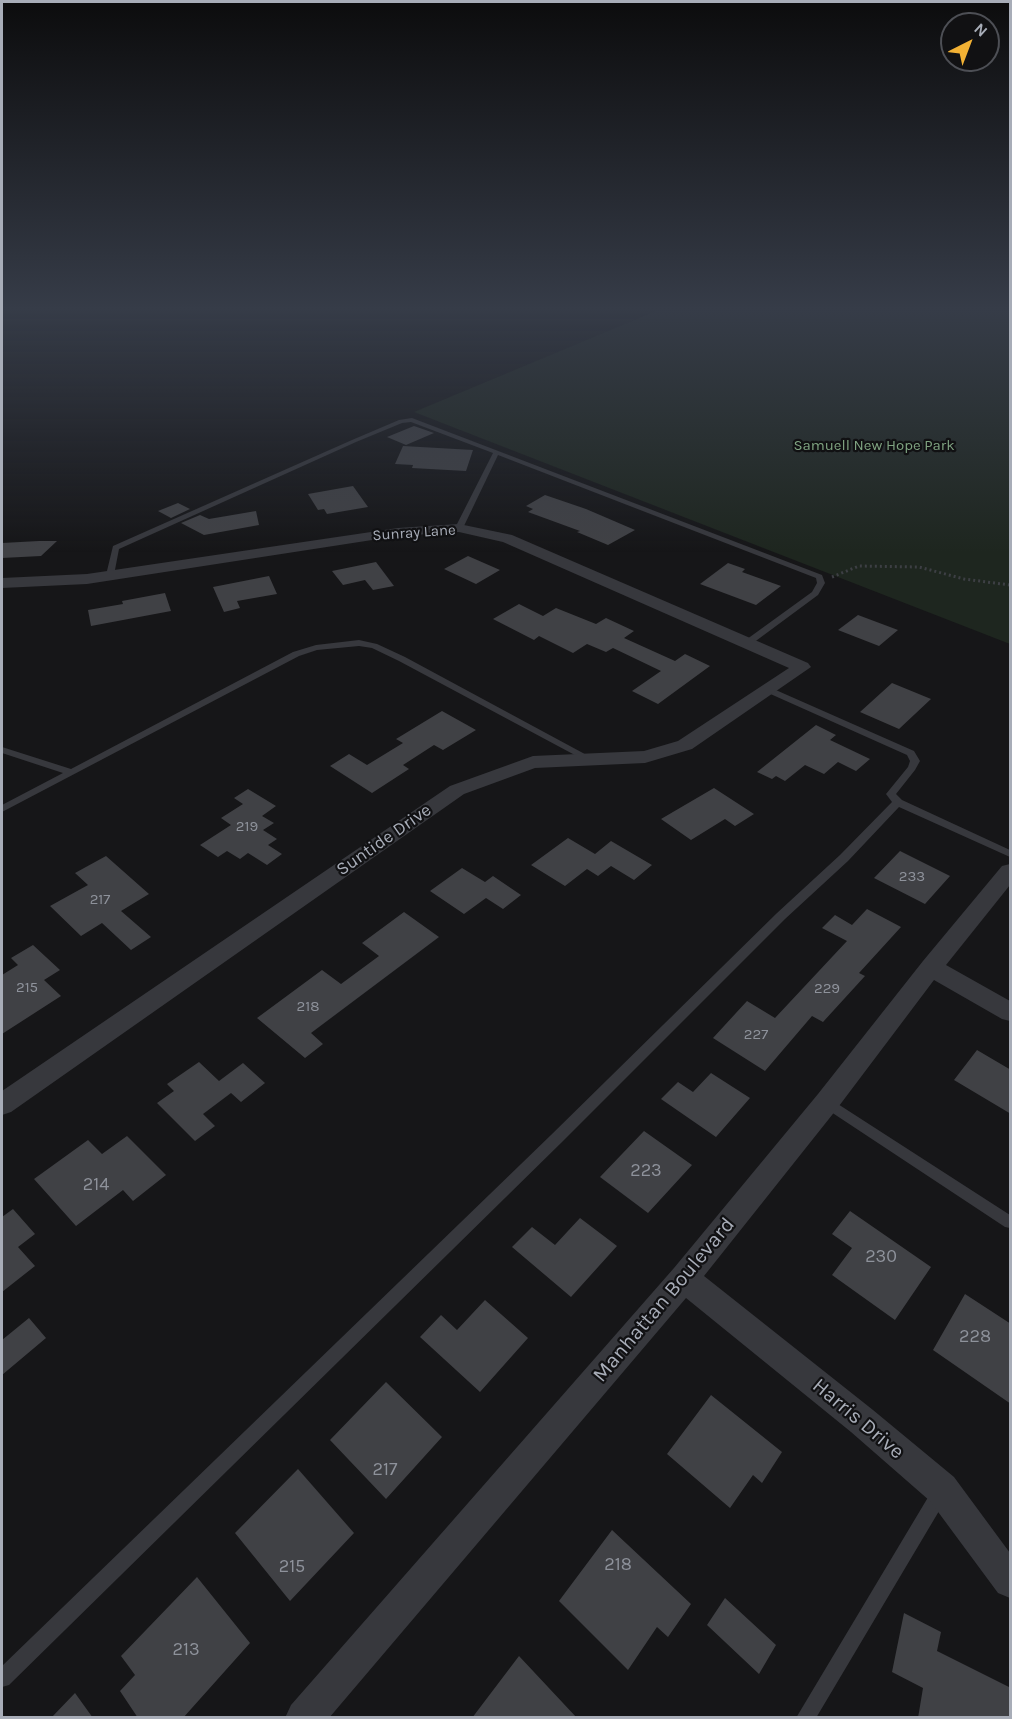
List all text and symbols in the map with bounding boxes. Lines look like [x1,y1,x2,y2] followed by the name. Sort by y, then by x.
[940,12,1000,72] north arrow
[970,19,992,41] text: N
[793,437,955,455] park label: Samuell New Hope Park
[372,521,456,545] street label: Sunray Lane
[332,799,436,881] street label: Suntide Drive
[236,818,258,836] house number: 219
[899,868,925,886] house number: 233
[90,891,110,909] house number: 217
[16,979,38,997] house number: 215
[814,980,840,998] house number: 229
[297,998,319,1016] house number: 218
[744,1026,768,1044] house number: 227
[630,1160,662,1182] house number: 223
[83,1174,109,1196] house number: 214
[588,1212,740,1388] street label: Manhattan Boulevard
[865,1246,897,1268] house number: 230
[959,1326,991,1348] house number: 228
[807,1373,909,1465] street label: Harris Drive
[373,1459,397,1481] house number: 217
[604,1554,632,1576] house number: 218
[279,1556,305,1578] house number: 215
[172,1639,200,1661] house number: 213

